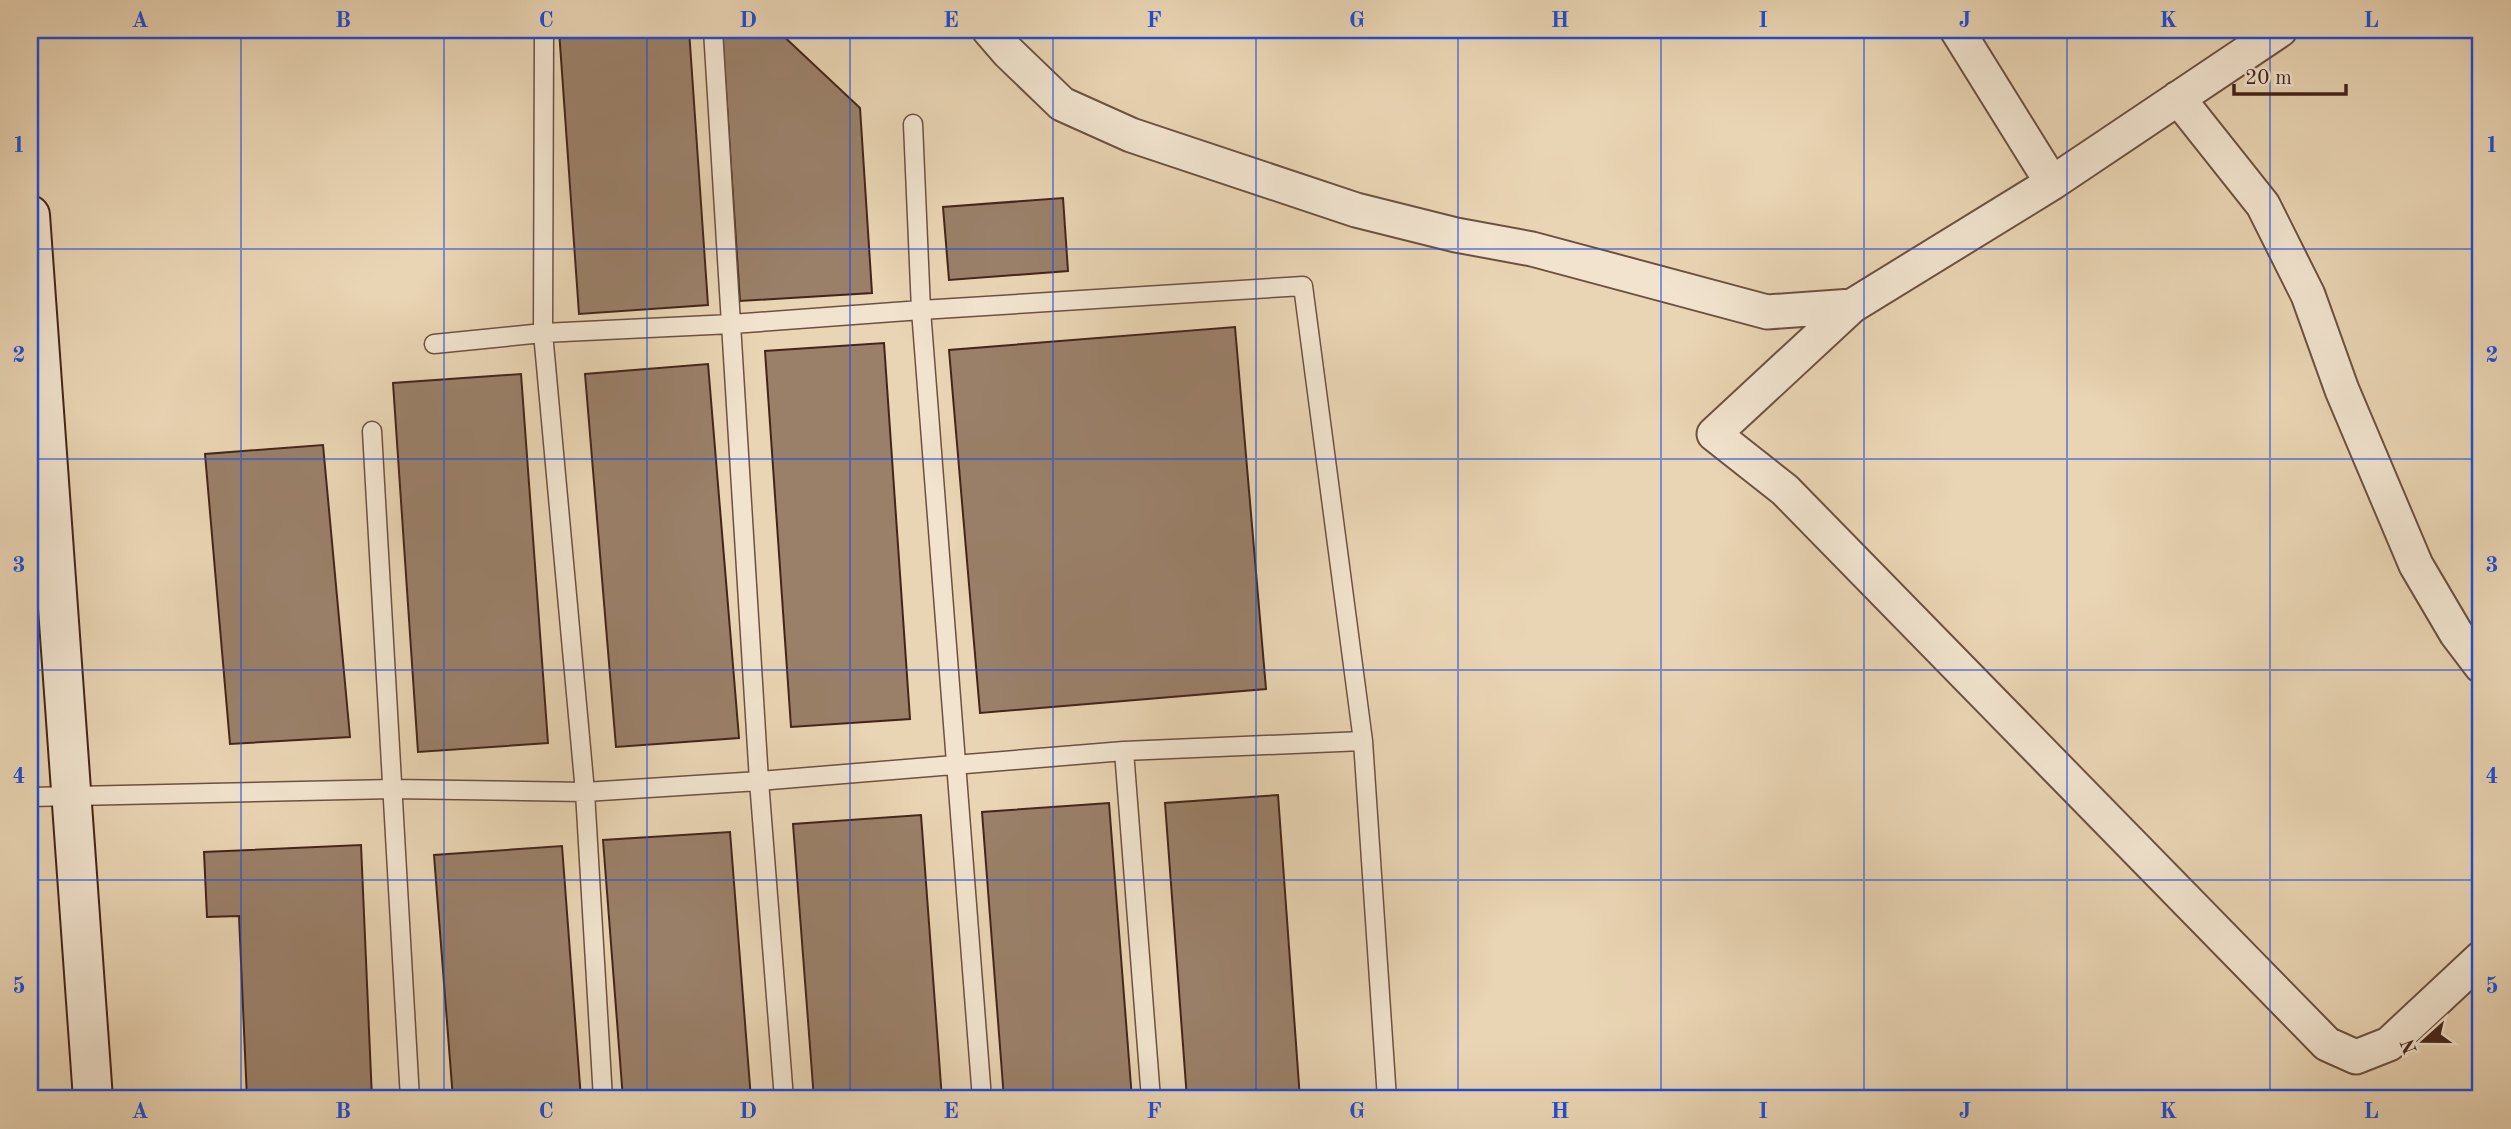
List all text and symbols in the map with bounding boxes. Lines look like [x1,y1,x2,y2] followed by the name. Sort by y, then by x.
[131,9,149,32] text: A
[335,9,351,32] text: B
[538,9,554,32] text: C
[739,9,757,32] text: D
[943,9,959,32] text: E
[1146,9,1162,32] text: F
[1349,9,1365,32] text: G
[1551,9,1569,32] text: H
[1758,9,1768,32] text: I
[1959,9,1971,32] text: J
[2159,9,2177,32] text: K
[2363,9,2379,32] text: L
[2234,52,2346,96] scale bar
[2245,68,2292,89] text: 20 m
[12,134,26,157] text: 1
[2485,134,2499,157] text: 1
[12,344,26,367] text: 2
[2485,344,2499,367] text: 2
[12,554,26,577] text: 3
[2485,554,2499,577] text: 3
[12,765,26,788] text: 4
[2485,765,2499,788] text: 4
[12,975,26,998] text: 5
[2485,975,2499,998] text: 5
[2388,1006,2458,1076] north arrow
[2399,1036,2422,1056] text: N
[131,1100,149,1123] text: A
[335,1100,351,1123] text: B
[538,1100,554,1123] text: C
[739,1100,757,1123] text: D
[943,1100,959,1123] text: E
[1146,1100,1162,1123] text: F
[1349,1100,1365,1123] text: G
[1551,1100,1569,1123] text: H
[1758,1100,1768,1123] text: I
[1959,1100,1971,1123] text: J
[2159,1100,2177,1123] text: K
[2363,1100,2379,1123] text: L

